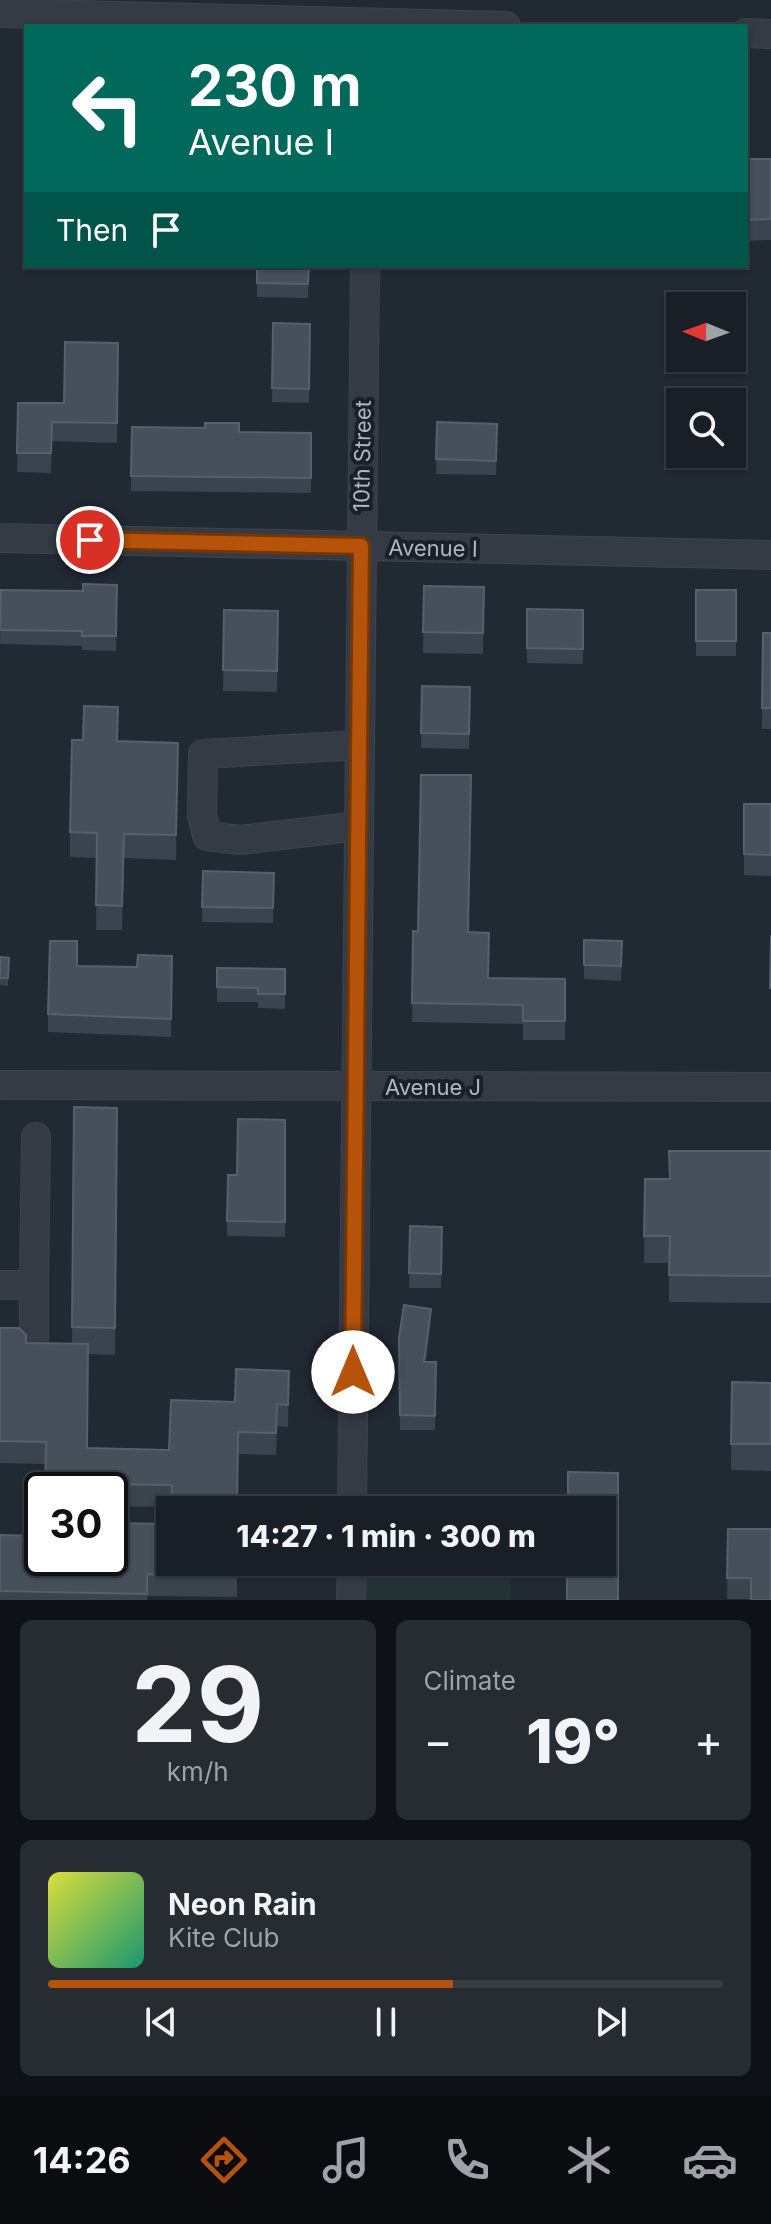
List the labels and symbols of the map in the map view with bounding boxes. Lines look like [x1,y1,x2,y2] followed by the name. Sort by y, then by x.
[666,292,746,372] north arrow
[348,400,376,512] street label: 10th Street
[56,506,124,574] pin
[388,534,478,562] street label: Avenue I
[385,1074,481,1100] street label: Avenue J
[311,1330,395,1414] position arrow
[24,1472,128,1576] speed limit sign: 30

